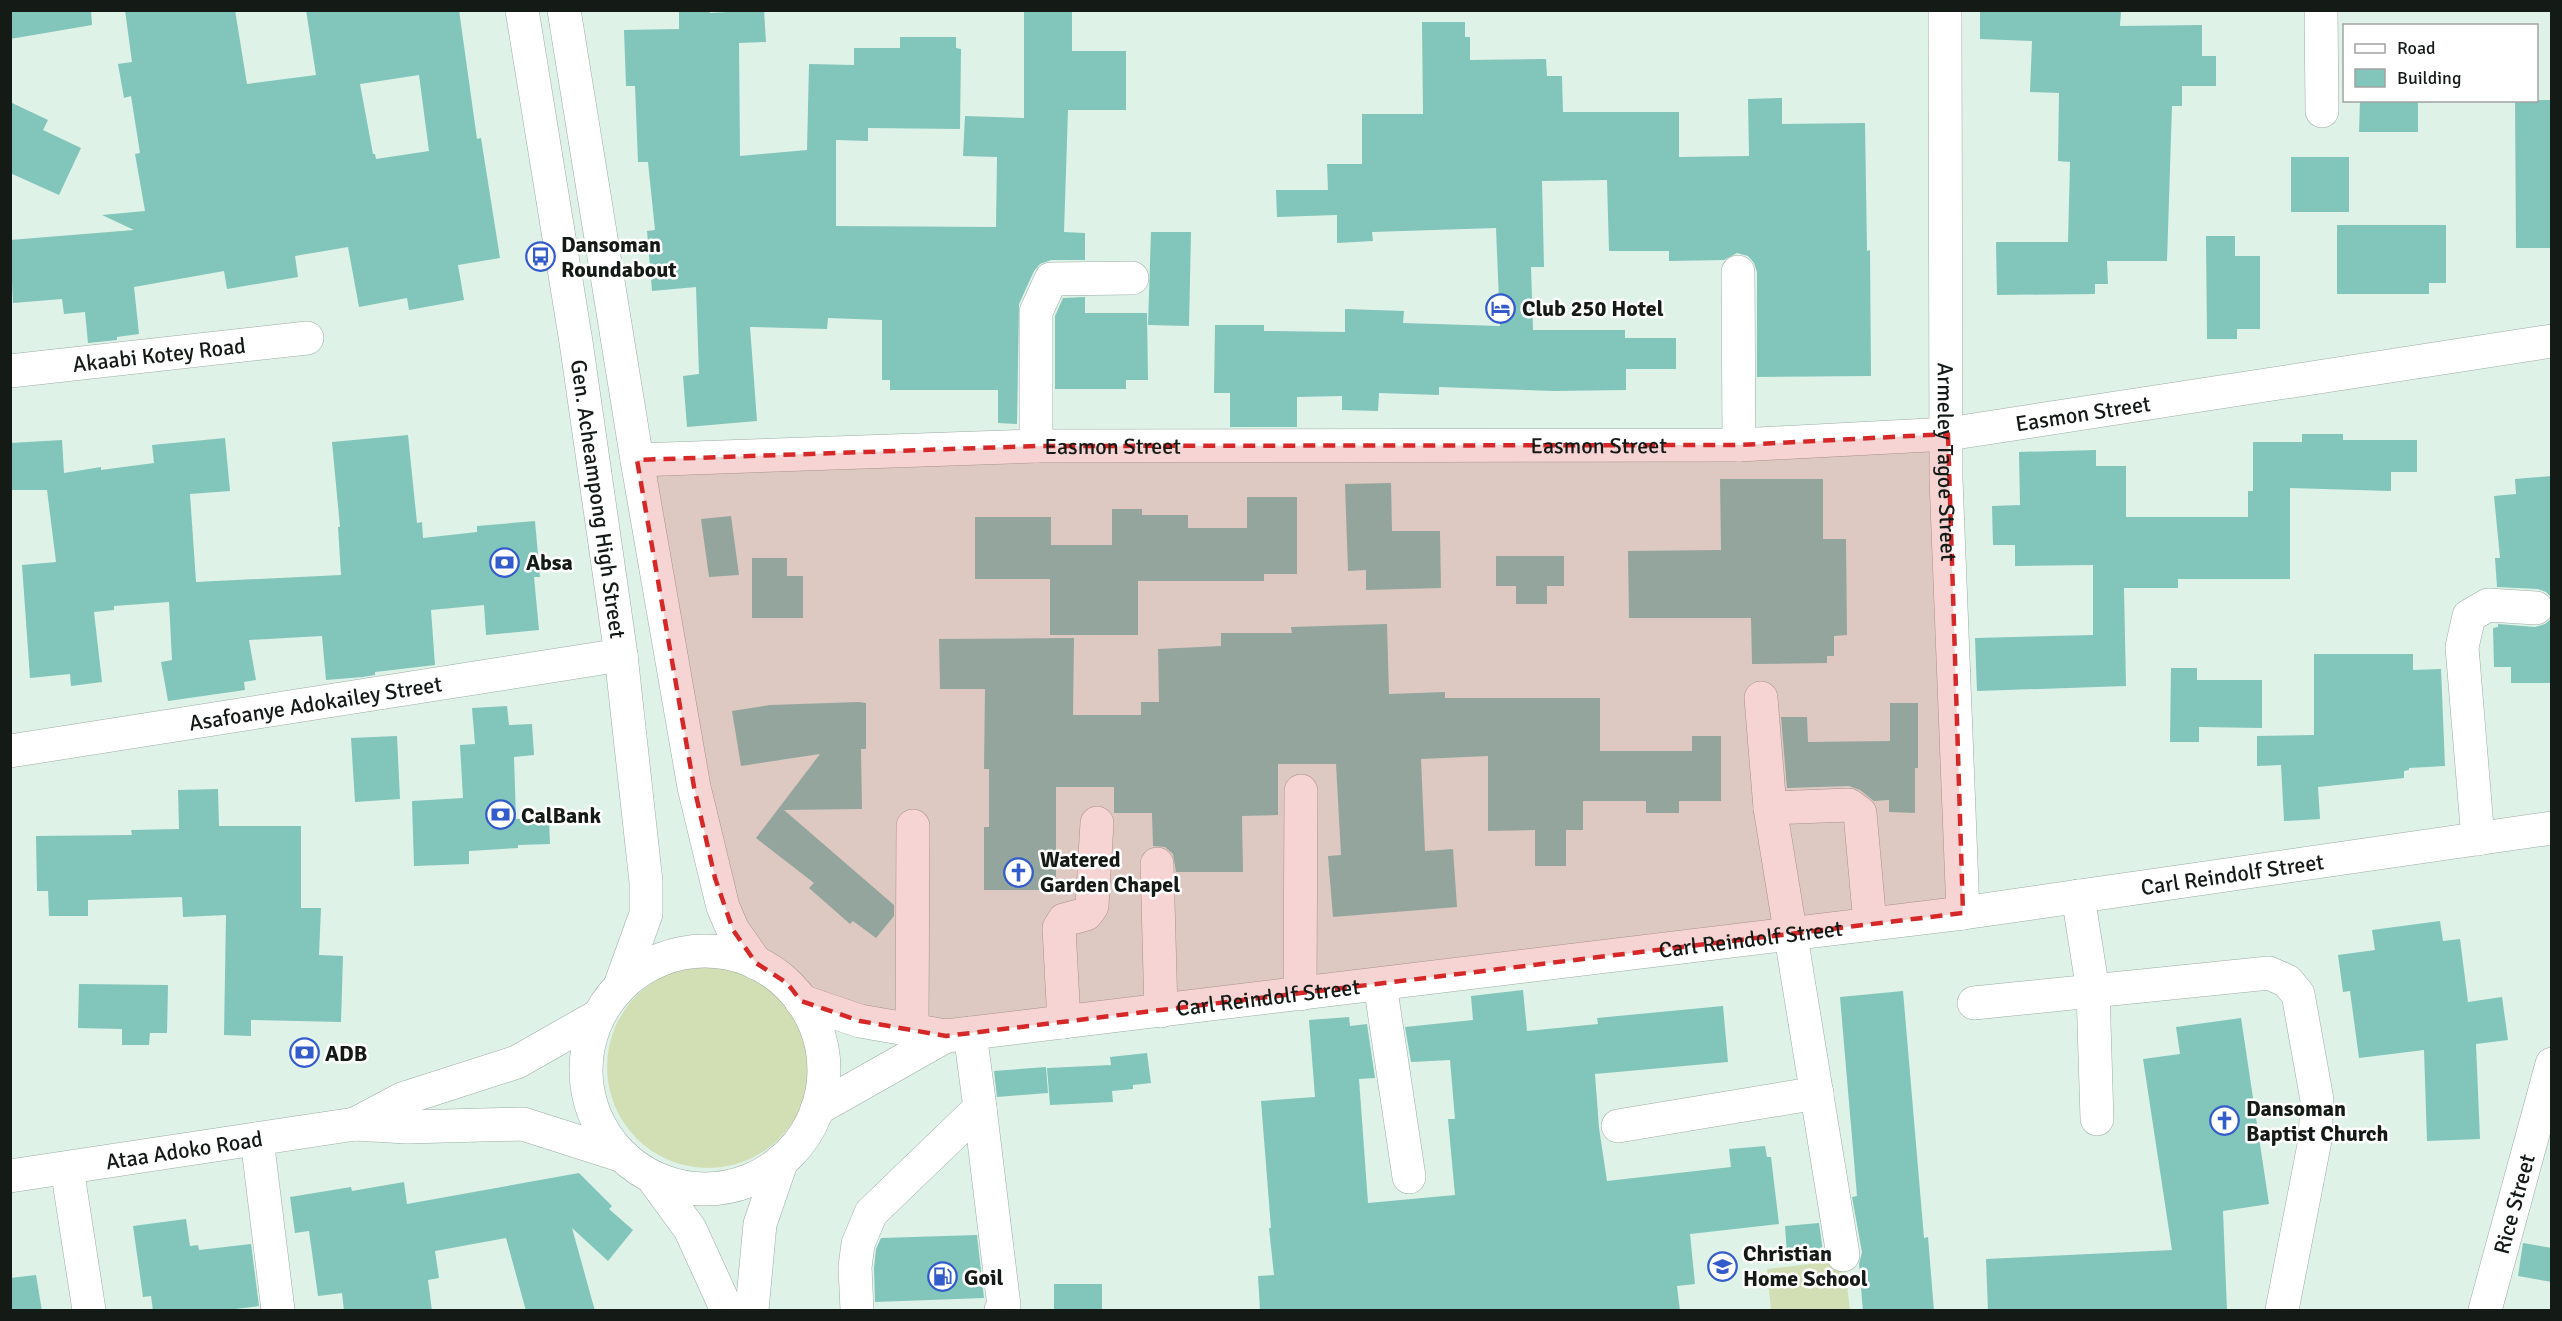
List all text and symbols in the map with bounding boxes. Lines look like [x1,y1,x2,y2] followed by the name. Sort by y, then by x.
[2343,24,2538,102] legend
[2397,37,2436,59] text: Road
[2397,67,2461,89] text: Building
[561,231,677,283] place label: Dansoman Roundabout
[524,241,556,273] bus stop icon: Dansoman Roundabout
[1485,292,1517,324] hotel icon: Club 250 Hotel
[1522,295,1664,322] place label: Club 250 Hotel
[71,332,247,378] street label: Akaabi Kotey Road
[565,358,632,641] street label: Gen. Acheampong High Street
[1932,363,1962,562] street label: Armeley Tagoe Street
[2014,390,2153,437] street label: Easmon Street
[1531,432,1667,459] street label: Easmon Street
[1045,433,1181,460] street label: Easmon Street
[489,546,521,578] bank icon: Absa
[526,549,573,576] place label: Absa
[187,670,444,737] street label: Asafoanye Adokailey Street
[484,799,516,831] bank icon: CalBank
[521,802,601,829] place label: CalBank
[1040,846,1180,898] place label: Watered Garden Chapel
[2139,848,2326,901] street label: Carl Reindolf Street
[1003,856,1035,888] church icon: Watered Garden Chapel
[1657,915,1844,964] street label: Carl Reindolf Street
[1175,973,1362,1022] street label: Carl Reindolf Street
[288,1037,320,1069] bank icon: ADB
[325,1040,367,1067] place label: ADB
[2246,1095,2389,1147] place label: Dansoman Baptist Church
[2209,1105,2241,1137] church icon: Dansoman Baptist Church
[104,1125,264,1175] street label: Ataa Adoko Road
[2488,1151,2541,1257] street label: Rice Street
[1743,1240,1868,1292] place label: Christian Home School
[1706,1250,1738,1282] school or university icon: Christian Home School
[927,1261,959,1293] fuel station icon: Goil
[964,1264,1003,1291] place label: Goil

